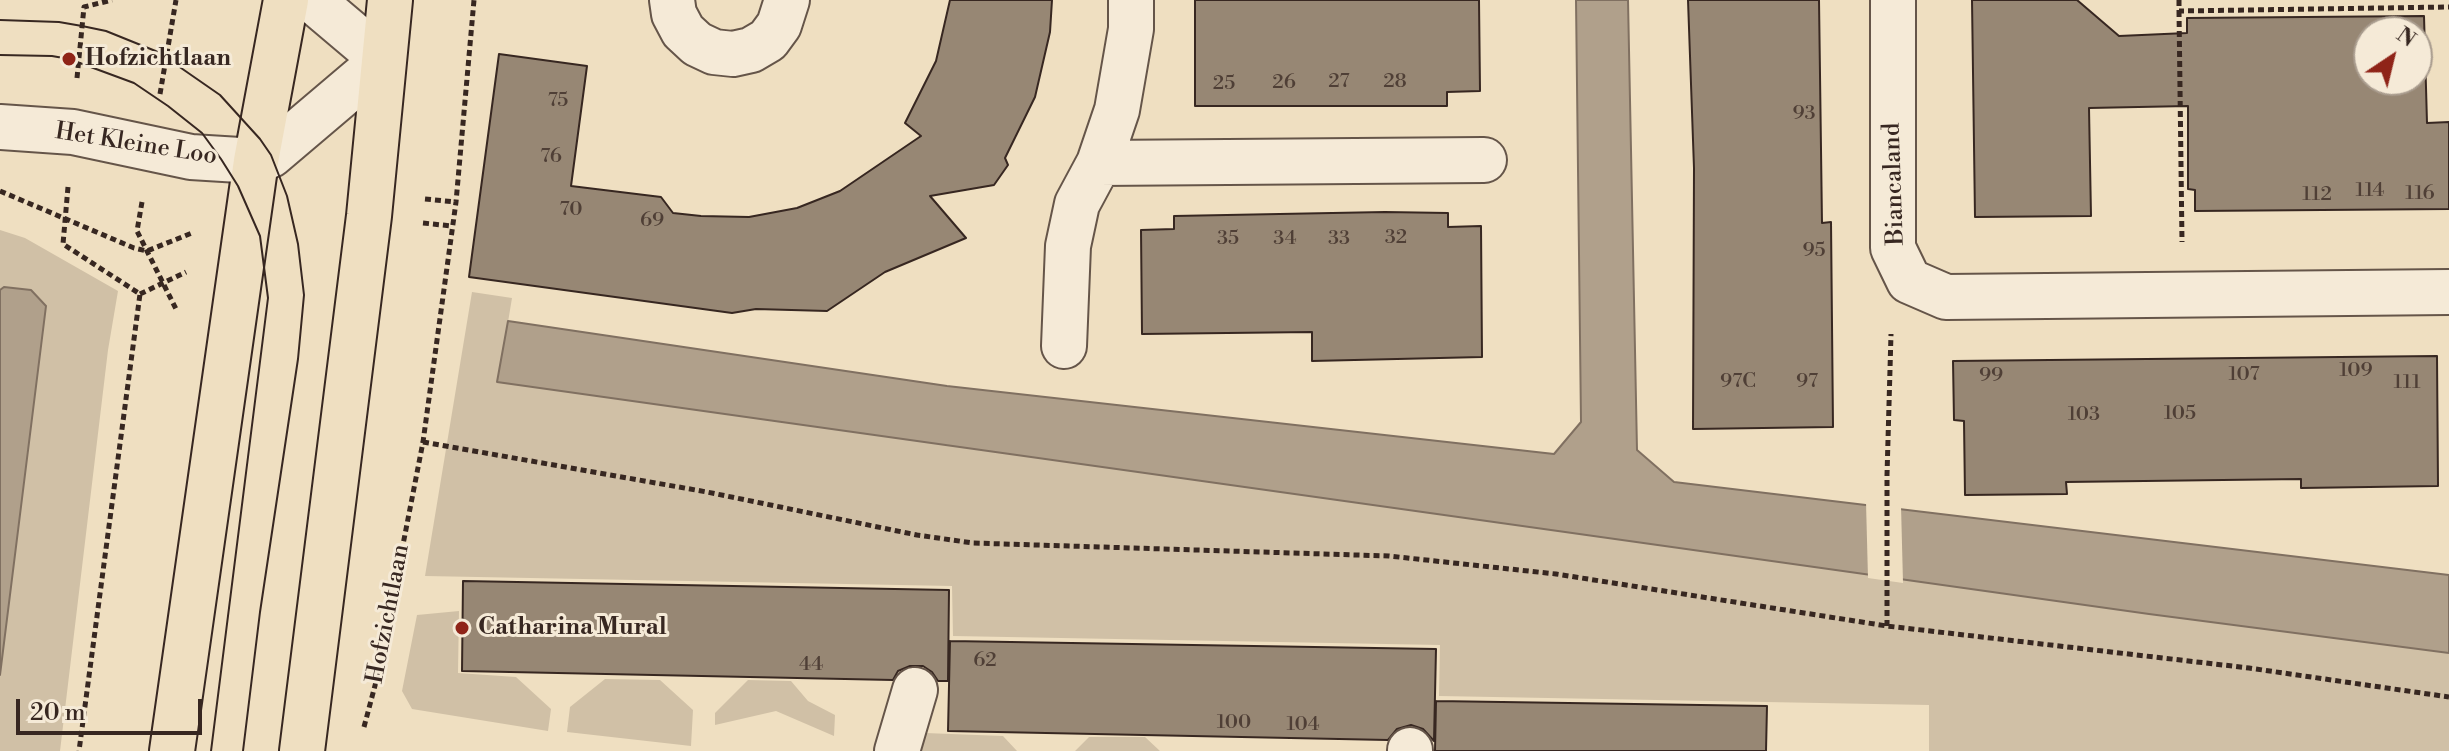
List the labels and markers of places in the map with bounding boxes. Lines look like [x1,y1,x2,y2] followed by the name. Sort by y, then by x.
[85,45,231,73] place label: Hofzichtlaan
[60,50,78,68] marker: Hofzichtlaan
[478,614,667,642] place label: Catharina Mural
[453,619,471,637] marker: Catharina Mural

